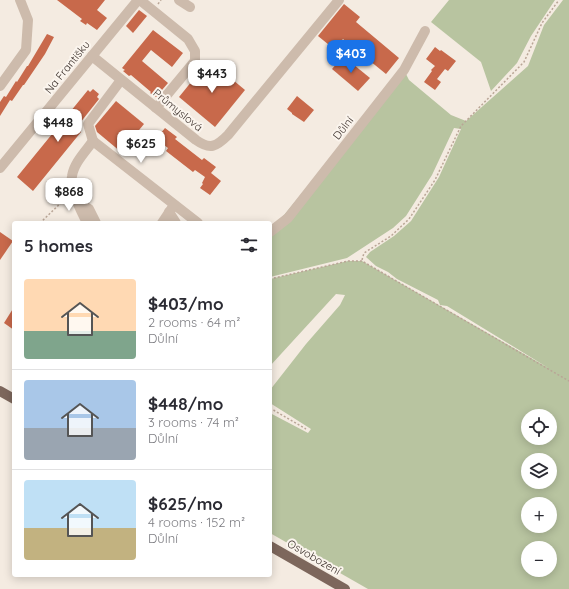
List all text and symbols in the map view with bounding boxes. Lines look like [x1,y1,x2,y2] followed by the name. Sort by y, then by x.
[41,38,93,96] street label: Na Františku
[327,40,375,74] pin: $403
[336,45,366,61] text: $403
[188,60,236,94] pin: $443
[197,65,227,81] text: $443
[150,86,206,134] street label: Průmyslová
[34,109,82,143] pin: $448
[330,113,357,142] street label: Důlní
[43,114,73,130] text: $448
[117,130,165,164] pin: $625
[126,135,156,151] text: $625
[45,178,93,212] pin: $868
[54,183,84,199] text: $868
[238,234,260,256] icon: filters
[24,235,93,256] text: 5 homes
[148,293,224,314] text: $403/mo
[56,295,104,343] icon: home
[148,314,240,330] text: 2 rooms · 64 m²
[148,330,178,346] text: Důlní
[148,393,223,414] text: $448/mo
[56,396,104,444] icon: home
[521,409,557,577] map controls
[521,409,557,445] button: locate
[148,414,239,430] text: 3 rooms · 74 m²
[148,430,178,446] text: Důlní
[521,453,557,489] button: layers
[148,493,223,514] text: $625/mo
[56,496,104,544] icon: home
[521,497,557,533] button: +
[148,514,245,530] text: 4 rooms · 152 m²
[148,530,178,546] text: Důlní
[285,536,344,578] street label: Osvobození
[521,541,557,577] button: −

